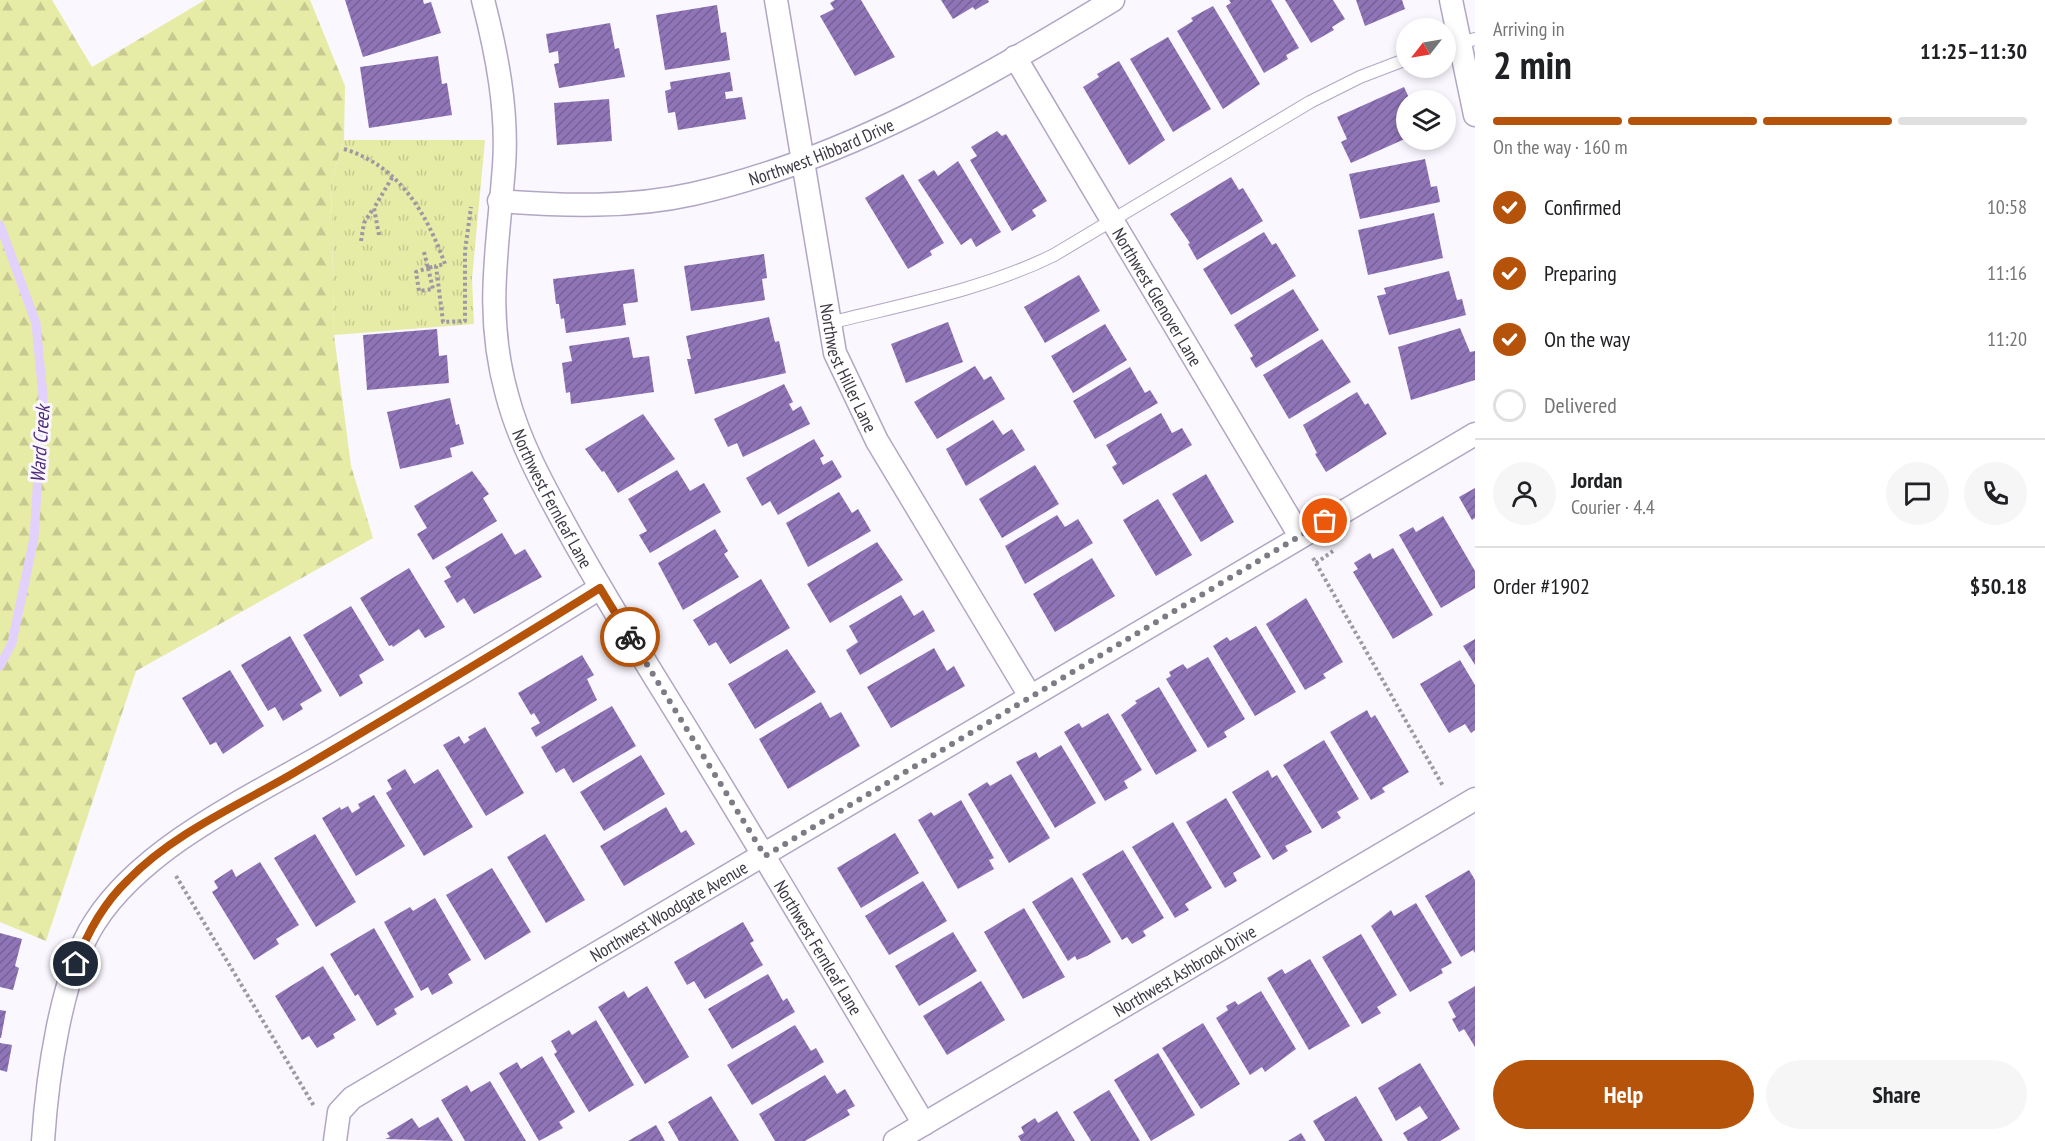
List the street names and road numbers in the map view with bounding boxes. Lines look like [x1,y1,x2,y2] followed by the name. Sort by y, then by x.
[746,113,897,190] street label: Northwest Hibbard Drive
[1108,223,1208,370] street label: Northwest Glenover Lane
[815,302,883,436] street label: Northwest Hiller Lane
[508,426,598,572] street label: Northwest Fernleaf Lane
[585,855,751,966] street label: Northwest Woodgate Avenue
[769,876,868,1019] street label: Northwest Fernleaf Lane
[1109,919,1260,1021] street label: Northwest Ashbrook Drive

